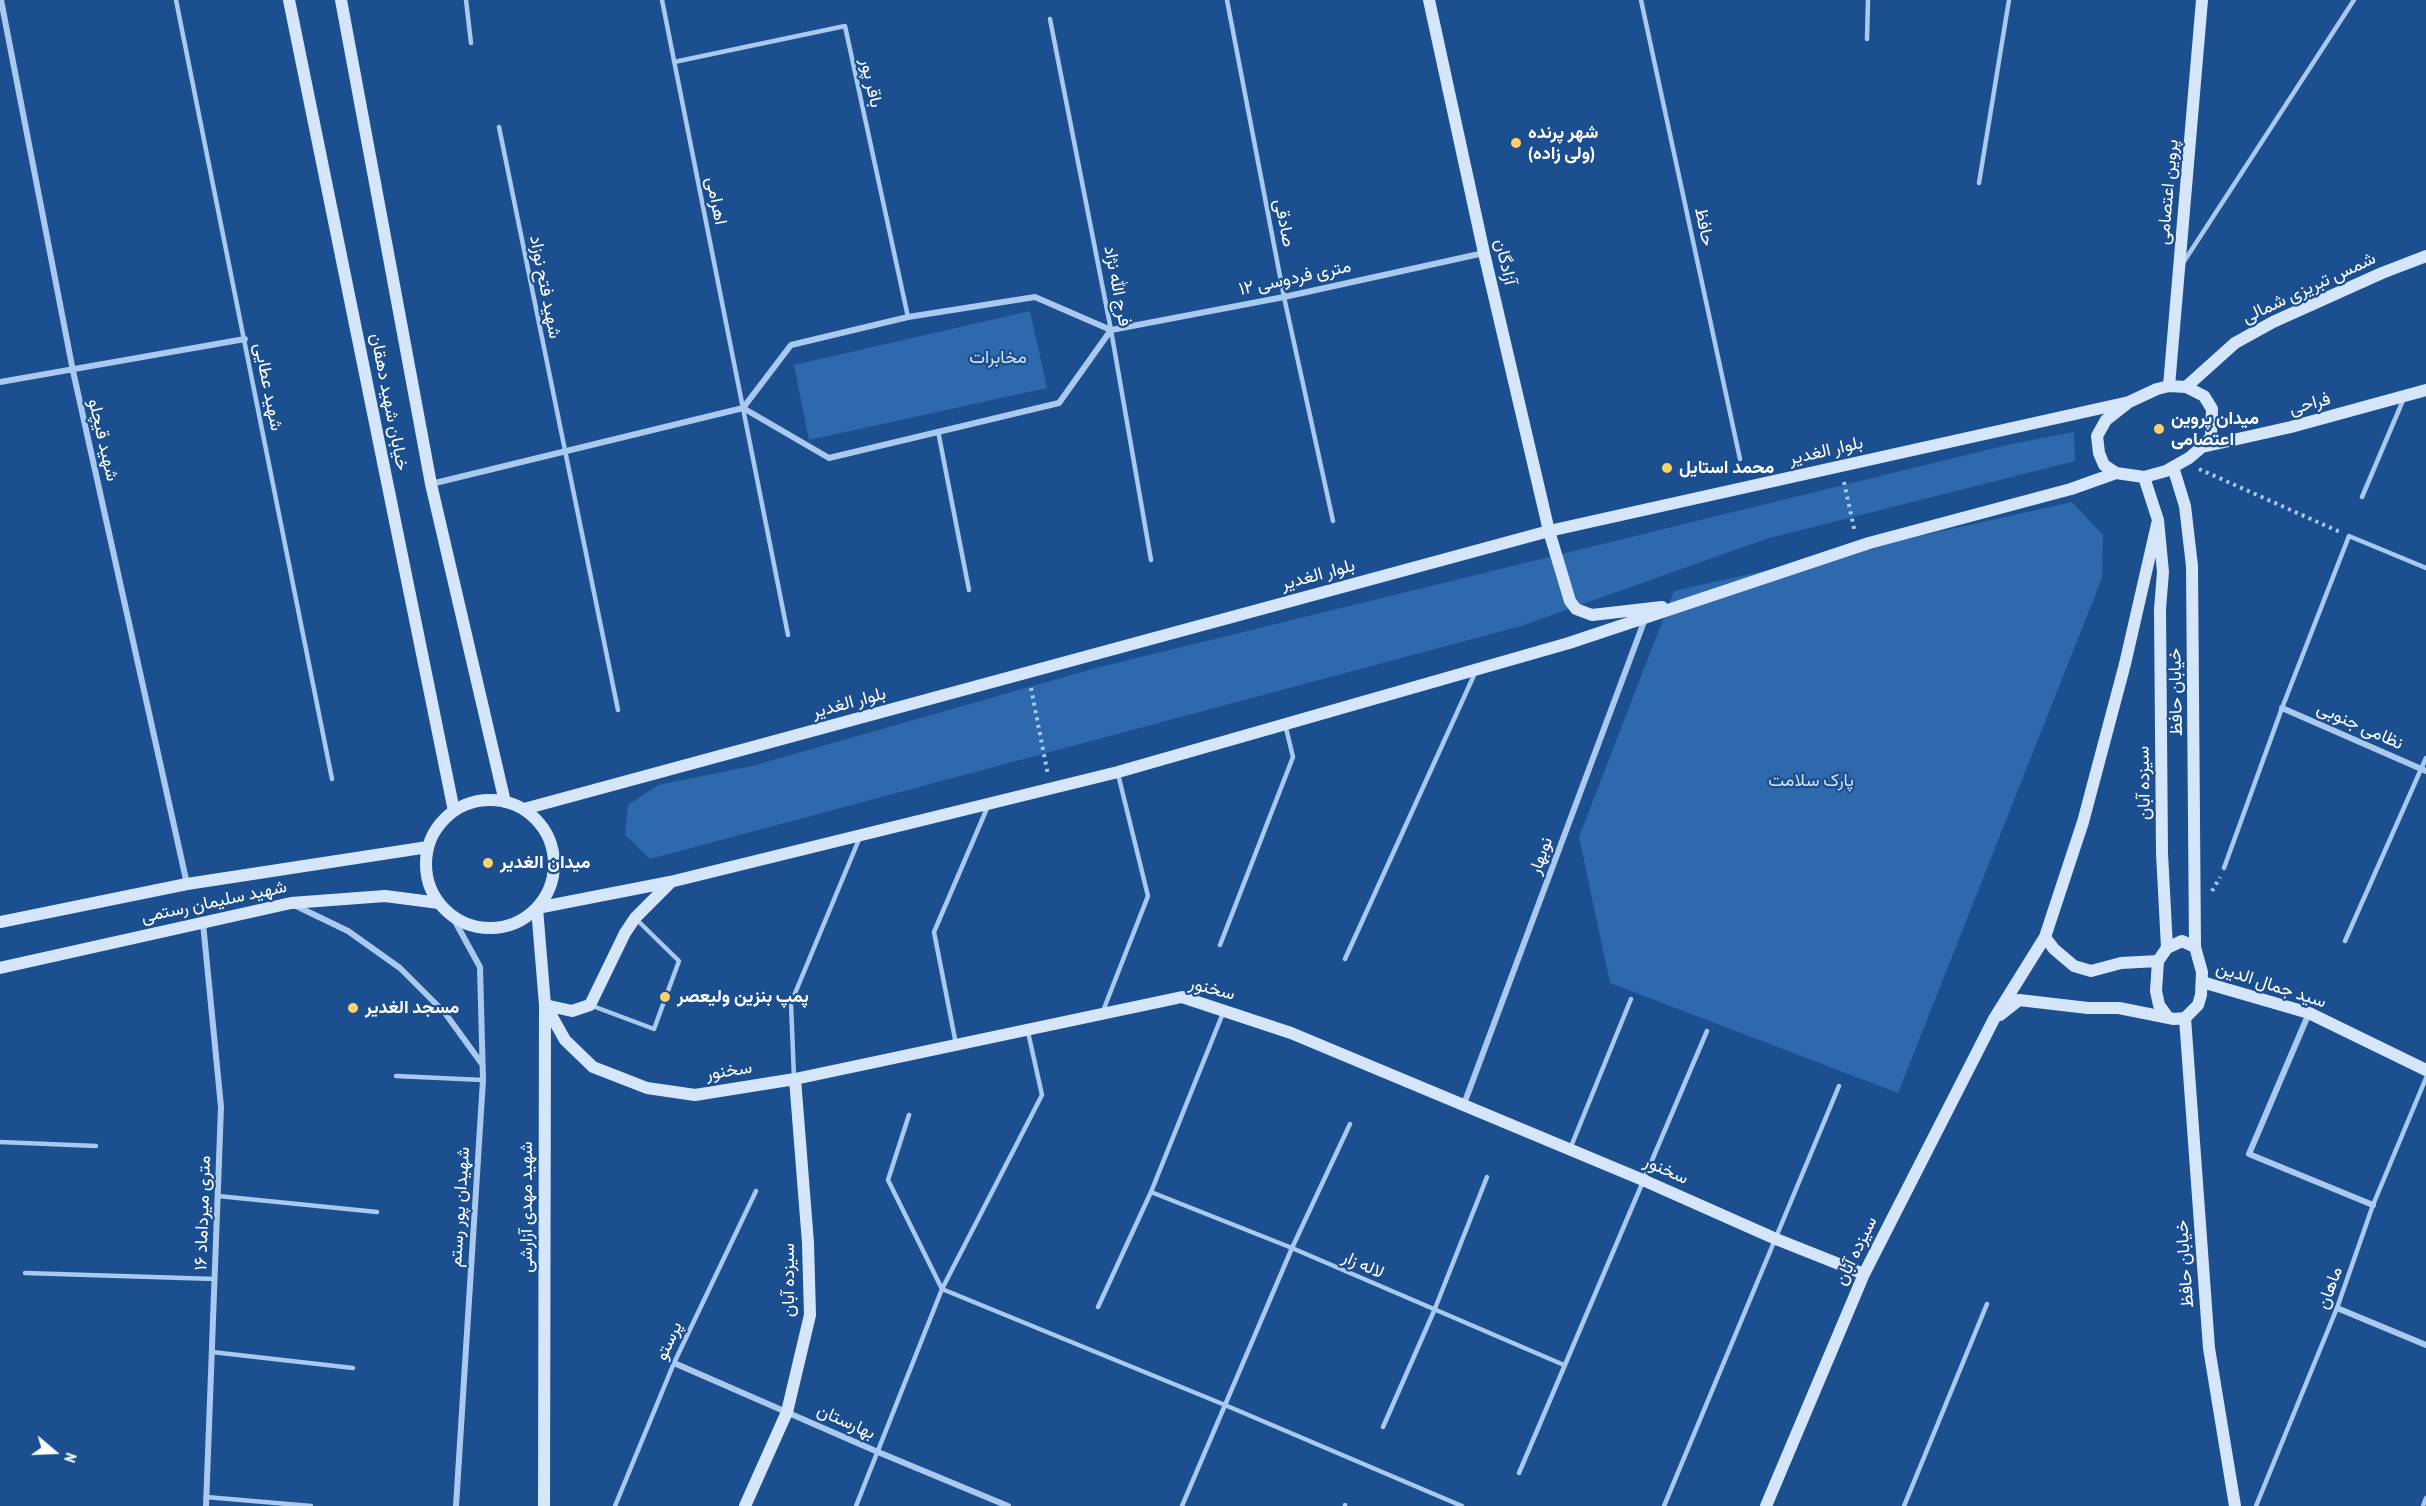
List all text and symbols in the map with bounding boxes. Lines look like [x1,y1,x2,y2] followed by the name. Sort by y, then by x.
[855,56,887,110] street label: باقر پور
[1528,122,1598,164] place label: شهر پرنده (ولی زاده)
[1509,136,1523,150] marker: شهر پرنده (ولی زاده)
[2153,138,2183,246] street label: پروین اعتصامی
[701,175,731,227] street label: اهرامی
[1269,197,1299,249] street label: صادقی
[1689,206,1719,248] street label: حافظ
[524,233,566,341] street label: شهید فتح نوزاد
[1489,237,1521,287] street label: آزادگان
[1099,244,1135,328] street label: فرج الله نژاد
[2239,248,2379,328] street label: شمس تبریزی شمالی
[1237,256,1353,300] street label: ۱۲ متری فردوسی
[365,332,413,472] street label: خیابان شهید دهقان
[249,341,287,433] street label: شهید عطایی
[969,347,1027,369] park label: مخابرات
[2287,388,2333,420] street label: فراحی
[83,397,123,483] street label: شهید قیچلو
[2171,408,2259,450] place label: میدان پروین اعتصامی
[2152,422,2166,436] marker: میدان پروین اعتصامی
[1787,432,1865,470] street label: بلوار الغدیر
[1679,457,1774,479] place label: محمد استایل
[1660,461,1674,475] marker: محمد استایل
[1279,555,1357,595] street label: بلوار الغدیر
[2164,648,2188,736] street label: خیابان حافظ
[810,683,888,723] street label: بلوار الغدیر
[2313,697,2407,755] street label: نظامی جنوبی
[2133,746,2155,820] street label: سیزده آبان
[1768,770,1854,792] park label: پارک سلامت
[1524,834,1558,878] street label: نوبهار
[500,852,591,874] place label: میدان الغدیر
[481,856,495,870] marker: میدان الغدیر
[139,876,289,928] street label: شهید سلیمان رستمی
[2213,957,2329,1013] street label: سید جمال الدین
[1187,973,1237,1005] street label: سخنور
[677,986,809,1008] place label: پمپ بنزین ولیعصر
[658,990,672,1004] marker: پمپ بنزین ولیعصر
[365,997,459,1019] place label: مسجد الغدیر
[346,1001,360,1015] marker: مسجد الغدیر
[704,1057,754,1085] street label: سخنور
[516,1141,538,1273] street label: شهید مهدی آزارشی
[445,1146,475,1268] street label: شهیدان پور رستم
[1640,1151,1692,1189] street label: سخنور
[190,1155,216,1271] street label: ۱۶ متری میرداماد
[1830,1213,1882,1289] street label: سیزده آبان
[2171,1219,2199,1309] street label: خیابان حافظ
[778,1243,800,1317] street label: سیزده آبان
[1339,1246,1387,1284] street label: لاله زار
[2312,1264,2348,1312] street label: ماهان
[651,1318,687,1364] street label: پرستو
[813,1400,879,1444] street label: بهارستان
[24,1422,84,1482] north arrow
[60,1451,82,1465] text: N

